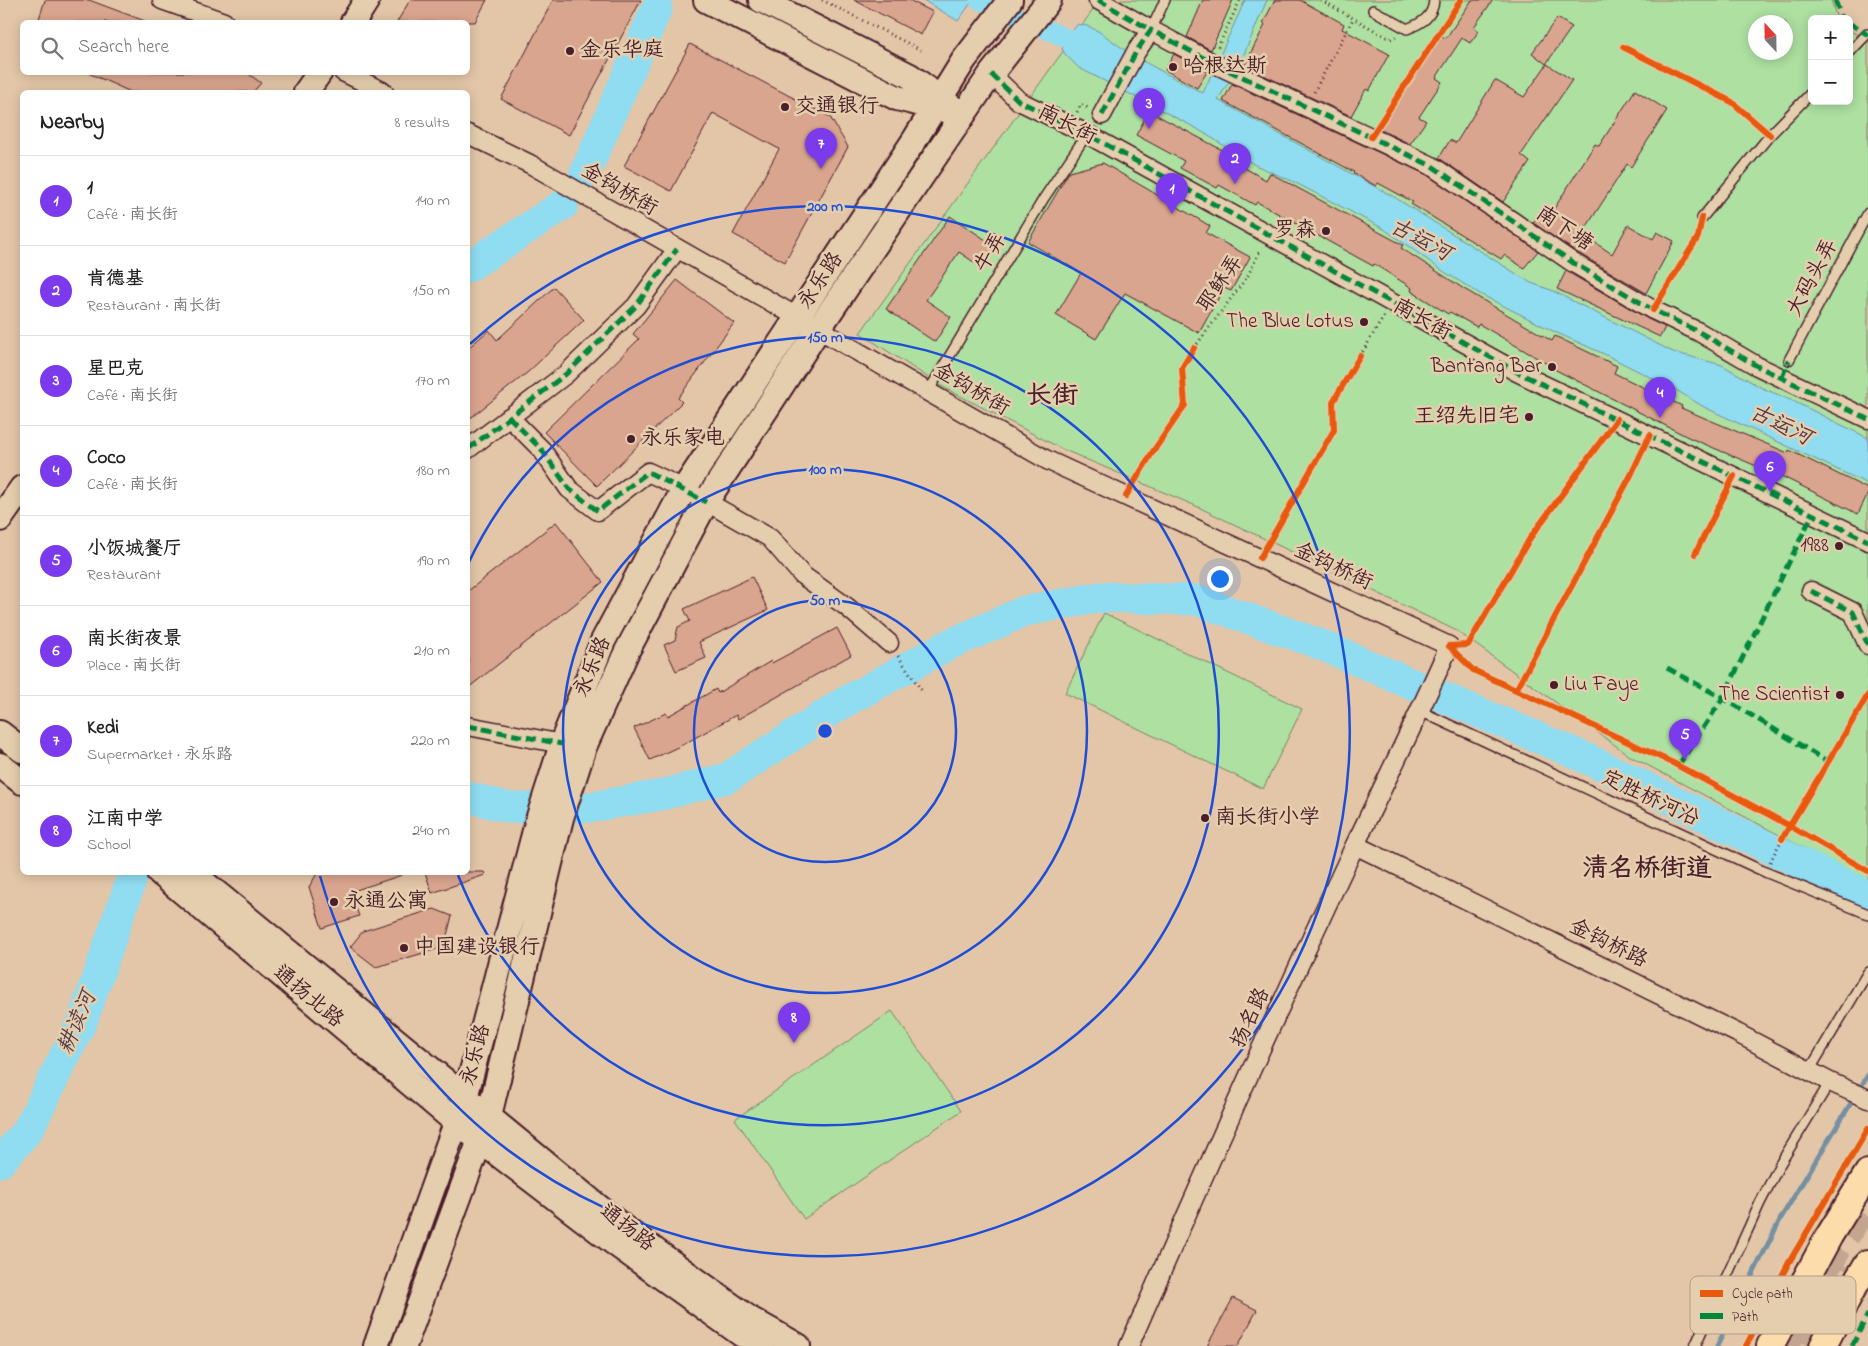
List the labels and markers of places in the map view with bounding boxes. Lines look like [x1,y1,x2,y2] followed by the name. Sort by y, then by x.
[580,36,664,66] place label: 金乐华庭
[564,45,576,57] marker: 金乐华庭
[1183,52,1267,82] place label: 哈根达斯
[1167,61,1179,73] marker: 哈根达斯
[1133,88,1165,129] pin: 3
[795,92,879,122] place label: 交通银行
[779,101,791,113] marker: 交通银行
[805,128,837,169] pin: 7
[1219,143,1251,184] pin: 2
[1156,173,1188,214] pin: 1
[1274,216,1316,246] place label: 罗森
[1320,225,1332,237] marker: 罗森
[1226,307,1354,337] place label: The Blue Lotus
[1358,316,1370,328] marker: The Blue Lotus
[1430,352,1542,384] place label: Bantang Bar
[1546,361,1558,373] marker: Bantang Bar
[1644,377,1676,418] pin: 4
[1414,402,1519,432] place label: 王绍先旧宅
[1523,411,1535,423] marker: 王绍先旧宅
[641,424,725,454] place label: 永乐家电
[625,433,637,445] marker: 永乐家电
[1754,451,1786,492] pin: 6
[1800,531,1829,561] place label: 1988
[1833,540,1845,552] marker: 1988
[1564,670,1639,702] place label: Liu Faye
[1548,679,1560,691] marker: Liu Faye
[1718,680,1830,710] place label: The Scientist
[1834,689,1846,701] marker: The Scientist
[1669,719,1701,760] pin: 5
[816,722,834,740] centre of rings
[1215,803,1320,833] place label: 南长街小学
[1199,812,1211,824] marker: 南长街小学
[344,887,428,917] place label: 永通公寓
[328,896,340,908] marker: 永通公寓
[414,933,540,963] place label: 中国建设银行
[398,942,410,954] marker: 中国建设银行
[778,1002,810,1043] pin: 8

